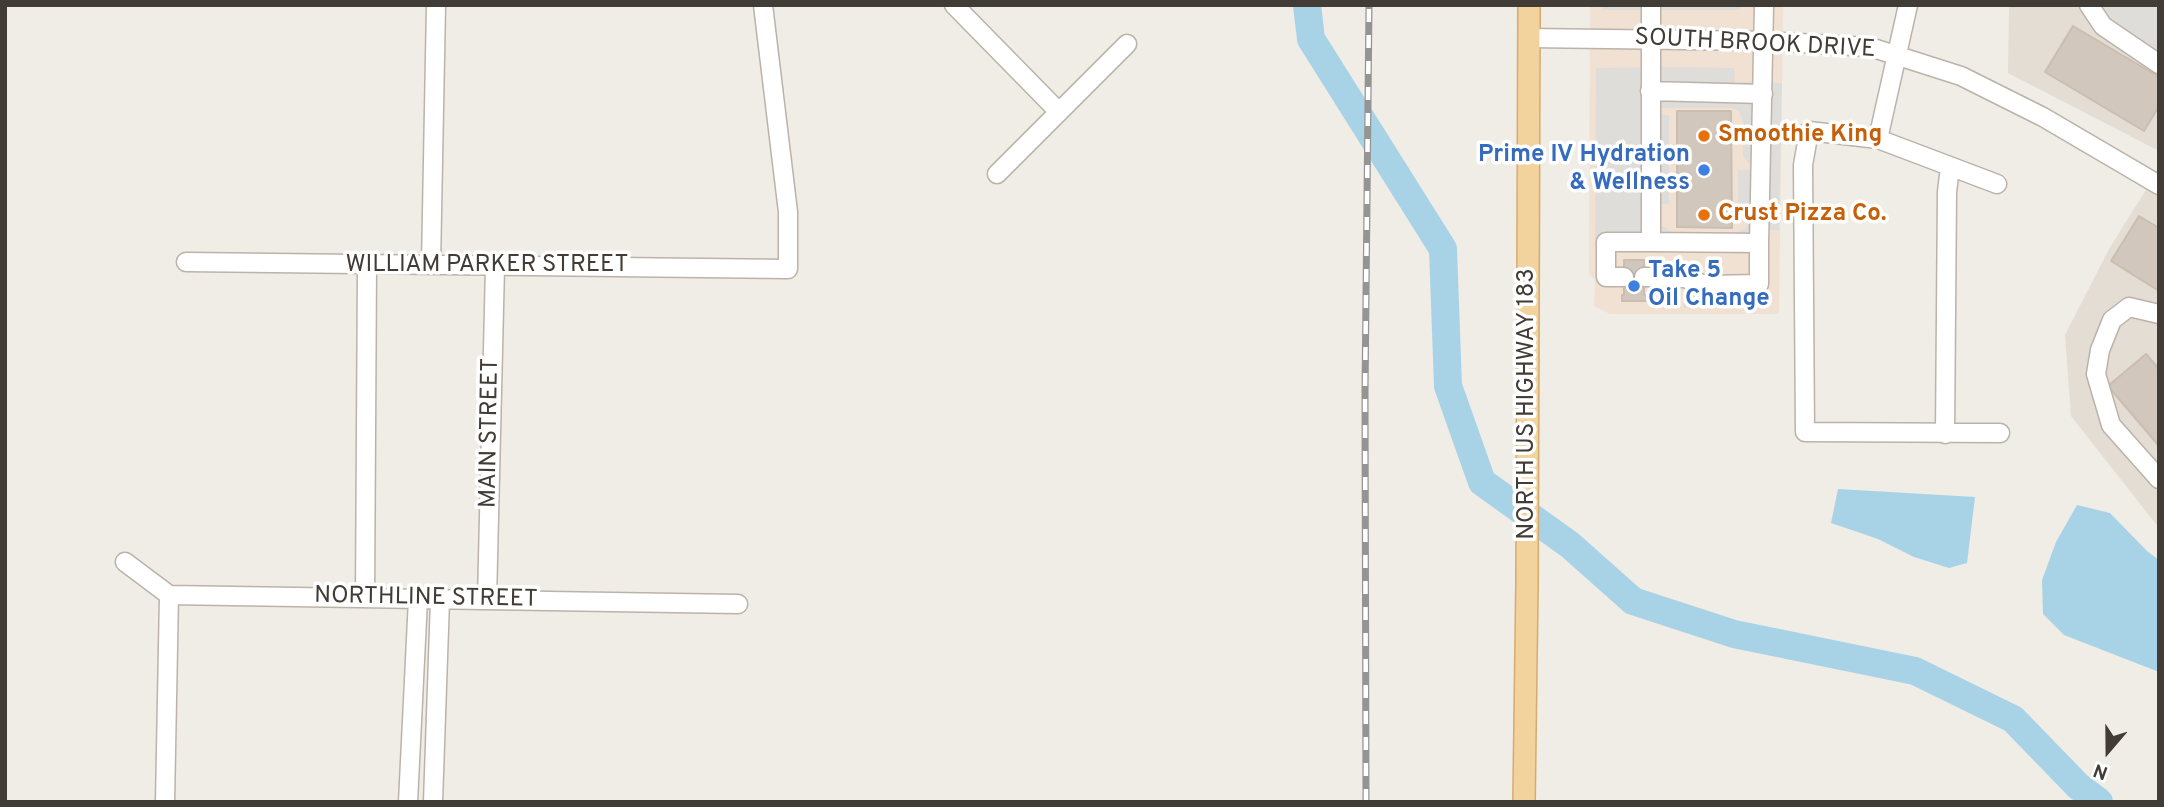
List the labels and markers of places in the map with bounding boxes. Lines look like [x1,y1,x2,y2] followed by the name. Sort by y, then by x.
[1718,122,1882,150] place label: Smoothie King
[1696,128,1712,144] marker: Smoothie King
[1478,142,1690,198] place label: Prime IV Hydration & Wellness
[1696,162,1712,178] marker: Prime IV Hydration & Wellness
[1718,201,1887,229] place label: Crust Pizza Co.
[1696,207,1712,223] marker: Crust Pizza Co.
[1648,258,1769,314] place label: Take 5 Oil Change
[1626,278,1642,294] marker: Take 5 Oil Change

